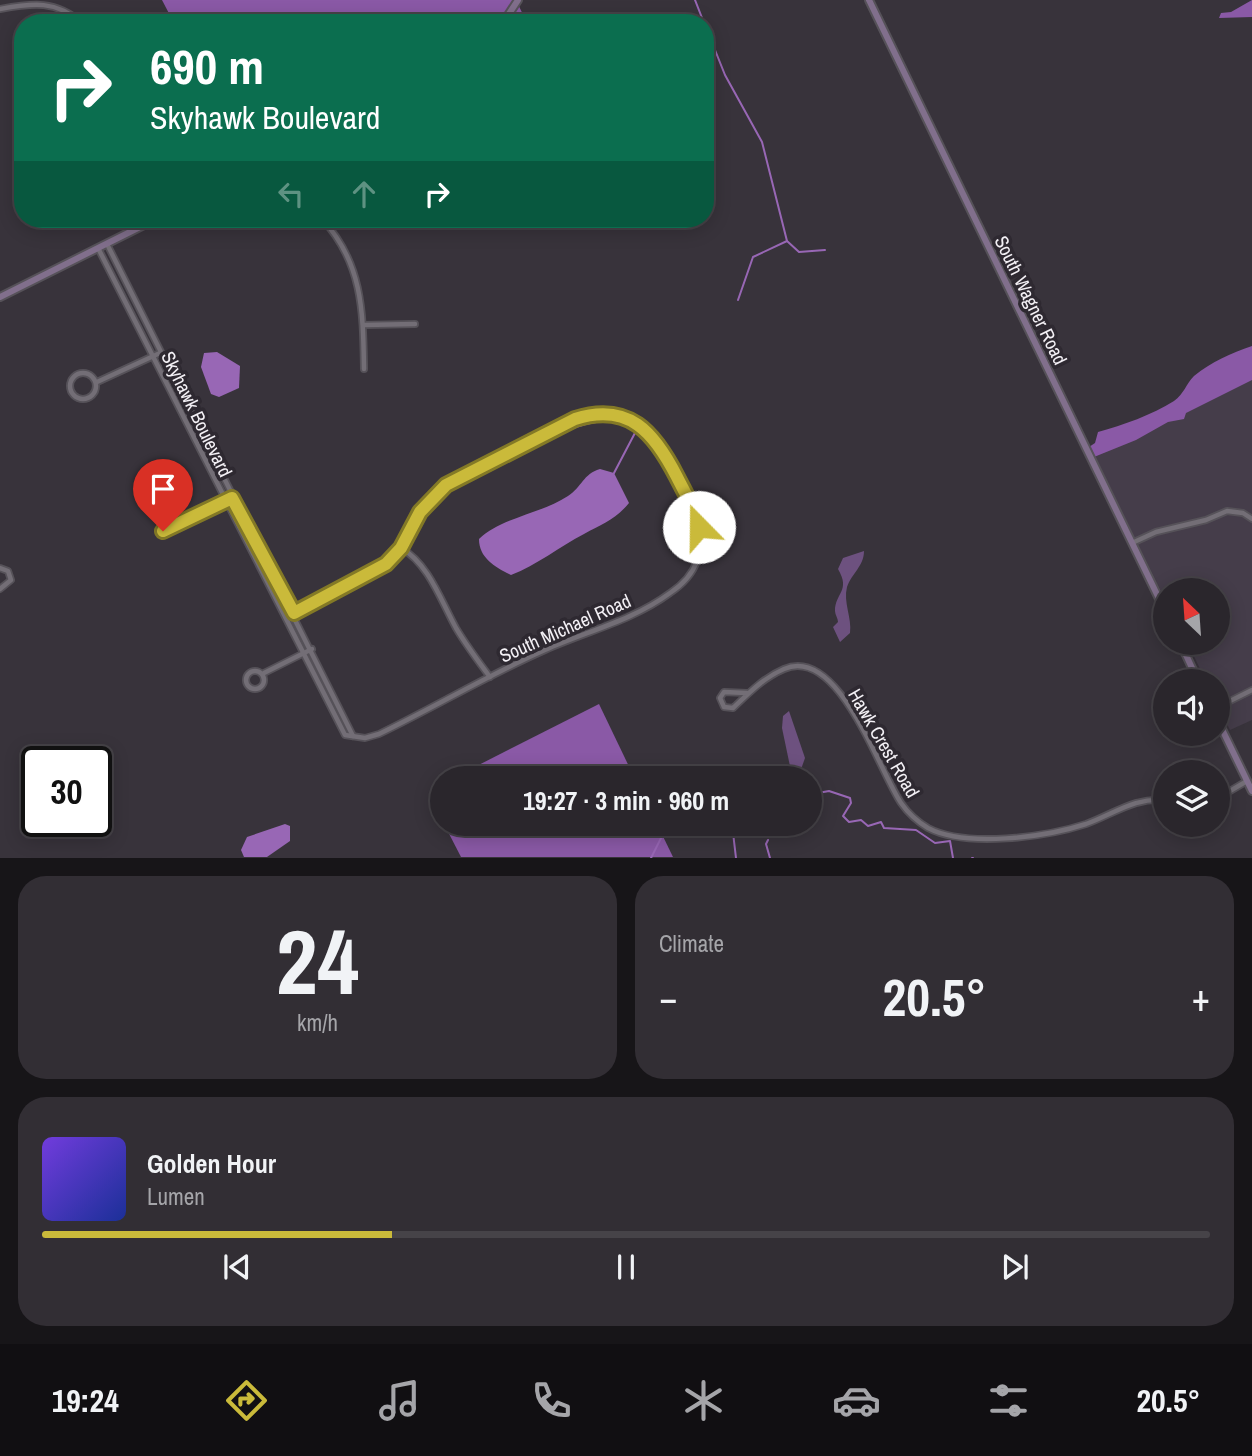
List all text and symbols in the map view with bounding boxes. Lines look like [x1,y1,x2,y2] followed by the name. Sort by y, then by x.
[150,33,264,99] text: 690 m
[35,42,126,133] icon: right
[150,96,380,139] text: Skyhawk Boulevard
[272,175,310,213] icon: left
[345,175,383,213] icon: ahead
[418,175,456,213] icon: right
[988,231,1074,369] street label: South Wagner Road
[155,347,239,481] street label: Skyhawk Boulevard
[133,459,193,531] pin
[144,470,182,508] icon: arrive
[662,490,736,564] position arrow
[1153,578,1230,654] north arrow
[1153,578,1230,837] map controls
[495,587,635,669] street label: South Michael Road
[1153,669,1230,746] button: sound
[842,684,926,802] street label: Hawk Crest Road
[21,746,112,837] speed limit sign: 30
[1153,760,1230,837] button: layers
[523,783,729,818] text: 19:27 · 3 min · 960 m
[276,900,359,1022] text: 24
[659,928,724,959] text: Climate
[883,962,986,1032] text: 20.5°
[659,972,677,1023] text: −
[1192,972,1210,1023] text: +
[297,1007,338,1038] text: km/h
[147,1146,276,1181] text: Golden Hour
[147,1181,205,1212] text: Lumen
[218,1248,256,1286] icon: previous
[607,1248,645,1286] icon: pause
[996,1248,1034,1286] icon: next
[222,1376,271,1425] icon: directions
[375,1376,424,1425] icon: music
[527,1376,576,1425] icon: phone
[679,1376,728,1425] icon: climate
[832,1376,881,1425] icon: car
[984,1376,1033,1425] icon: filters
[52,1379,119,1422] text: 19:24
[1136,1379,1200,1422] text: 20.5°

